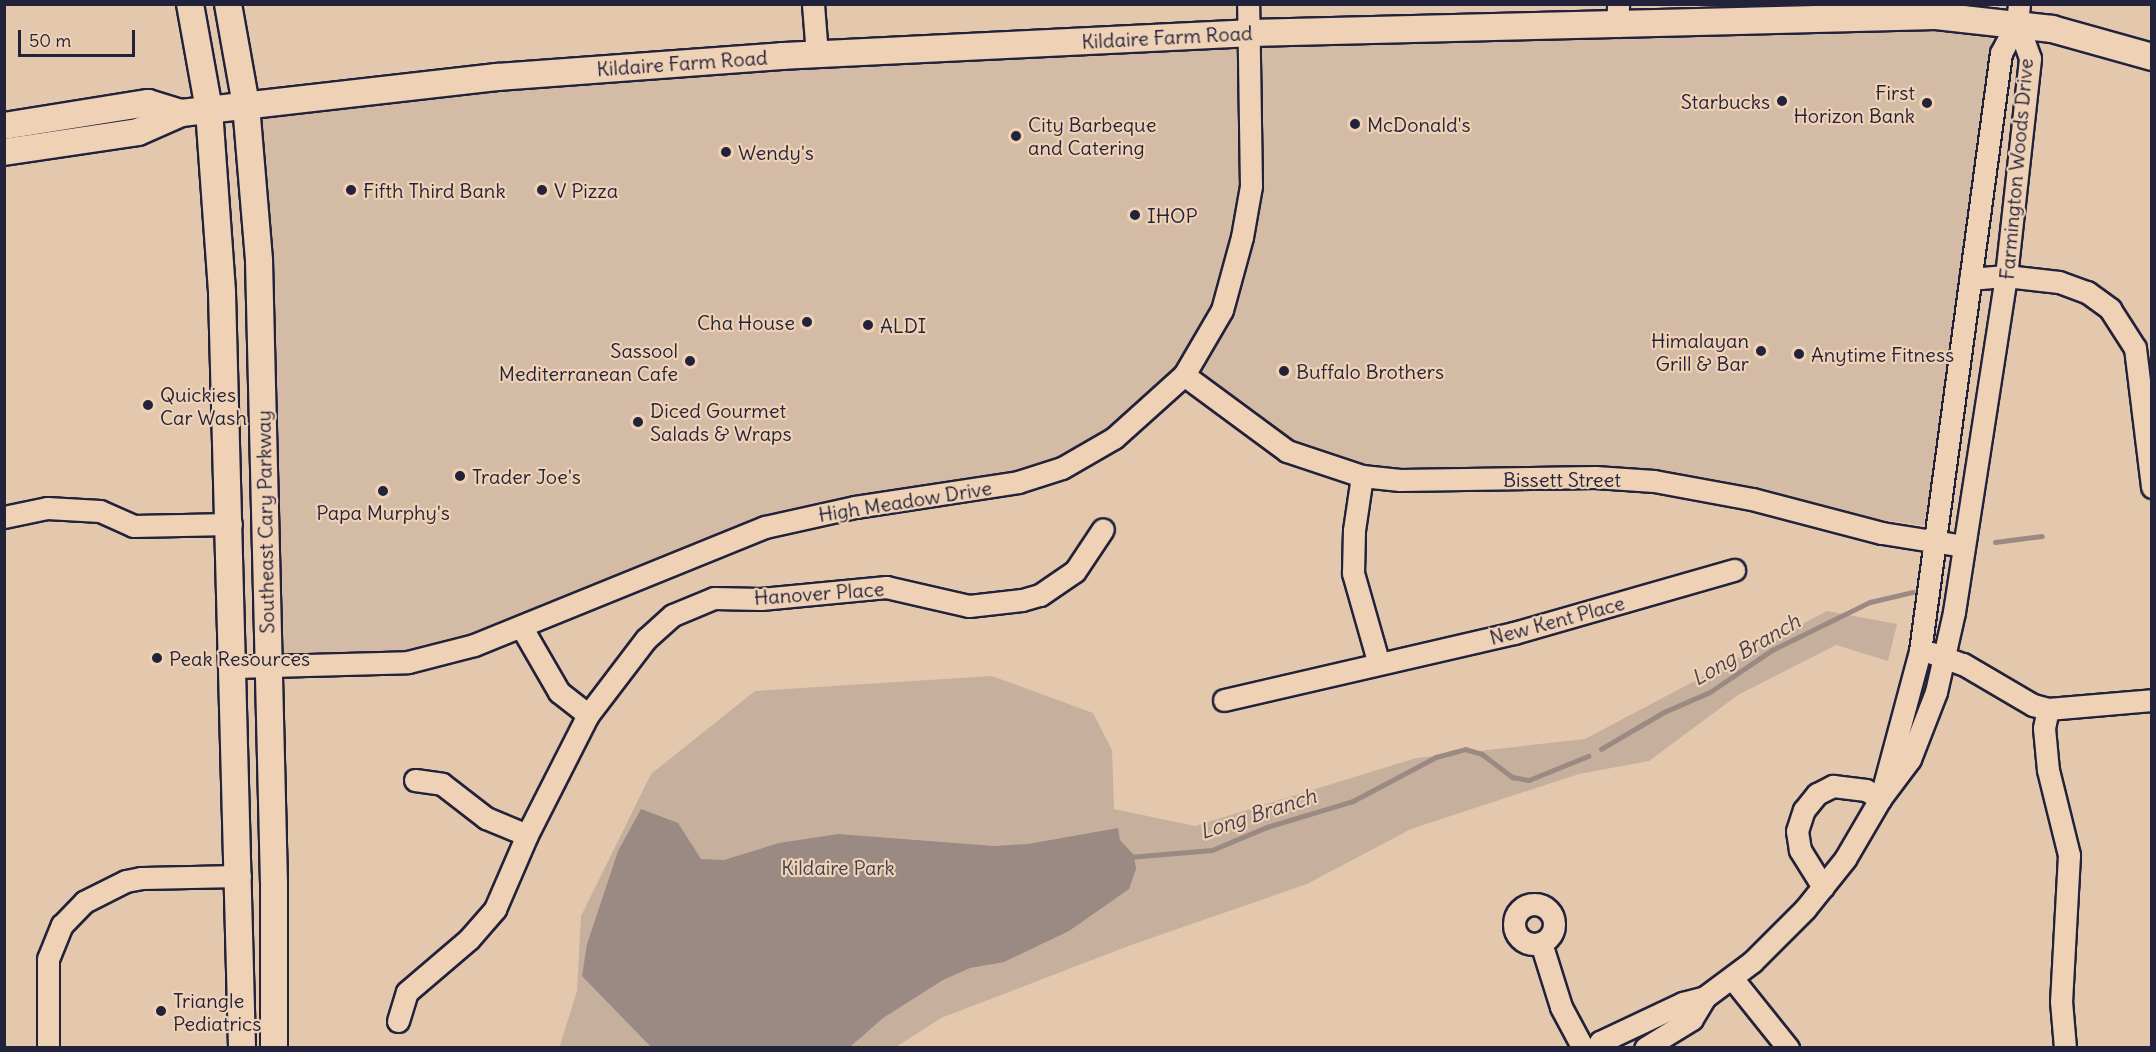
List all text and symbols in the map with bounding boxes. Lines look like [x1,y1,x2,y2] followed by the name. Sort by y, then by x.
[21,18,138,56] scale bar
[1081,21,1253,53] street label: Kildaire Farm Road
[29,29,71,52] text: 50 m
[596,45,768,81] street label: Kildaire Farm Road
[1994,57,2038,281] street label: Farmington Woods Drive
[1793,80,1915,127] place label: First Horizon Bank
[1681,89,1770,113] place label: Starbucks
[1775,94,1789,108] marker: Starbucks
[1920,96,1934,110] marker: First Horizon Bank
[1028,112,1156,159] place label: City Barbeque and Catering
[1367,112,1471,136] place label: McDonald's
[1348,117,1362,131] marker: McDonald's
[1009,129,1023,143] marker: City Barbeque and Catering
[738,140,814,164] place label: Wendy's
[719,145,733,159] marker: Wendy's
[363,178,506,202] place label: Fifth Third Bank
[554,178,618,202] place label: V Pizza
[344,183,358,197] marker: Fifth Third Bank
[535,183,549,197] marker: V Pizza
[1147,203,1198,227] place label: IHOP
[1128,208,1142,222] marker: IHOP
[697,310,795,334] place label: Cha House
[880,313,926,337] place label: ALDI
[800,315,814,329] marker: Cha House
[861,318,875,332] marker: ALDI
[1651,328,1749,375] place label: Himalayan Grill & Bar
[499,338,678,385] place label: Sassool Mediterranean Cafe
[1811,342,1954,366] place label: Anytime Fitness
[1754,344,1768,358] marker: Himalayan Grill & Bar
[1792,347,1806,361] marker: Anytime Fitness
[683,354,697,368] marker: Sassool Mediterranean Cafe
[1296,359,1444,383] place label: Buffalo Brothers
[1277,364,1291,378] marker: Buffalo Brothers
[160,382,247,429] place label: Quickies Car Wash
[141,398,155,412] marker: Quickies Car Wash
[650,398,792,445] place label: Diced Gourmet Salads & Wraps
[251,410,279,634] street label: Southeast Cary Parkway
[631,415,645,429] marker: Diced Gourmet Salads & Wraps
[472,464,581,488] place label: Trader Joe's
[1503,467,1621,491] street label: Bissett Street
[453,469,467,483] marker: Trader Joe's
[817,475,993,527] street label: High Meadow Drive
[376,484,390,498] marker: Papa Murphy's
[316,500,450,524] place label: Papa Murphy's
[753,576,885,610] street label: Hanover Place
[1487,590,1627,650] street label: New Kent Place
[1687,609,1805,691] water label: Long Branch
[169,646,310,670] place label: Peak Resources
[150,651,164,665] marker: Peak Resources
[1197,783,1319,845] water label: Long Branch
[781,855,895,879] park label: Kildaire Park
[173,988,261,1035] place label: Triangle Pediatrics
[154,1004,168,1018] marker: Triangle Pediatrics

